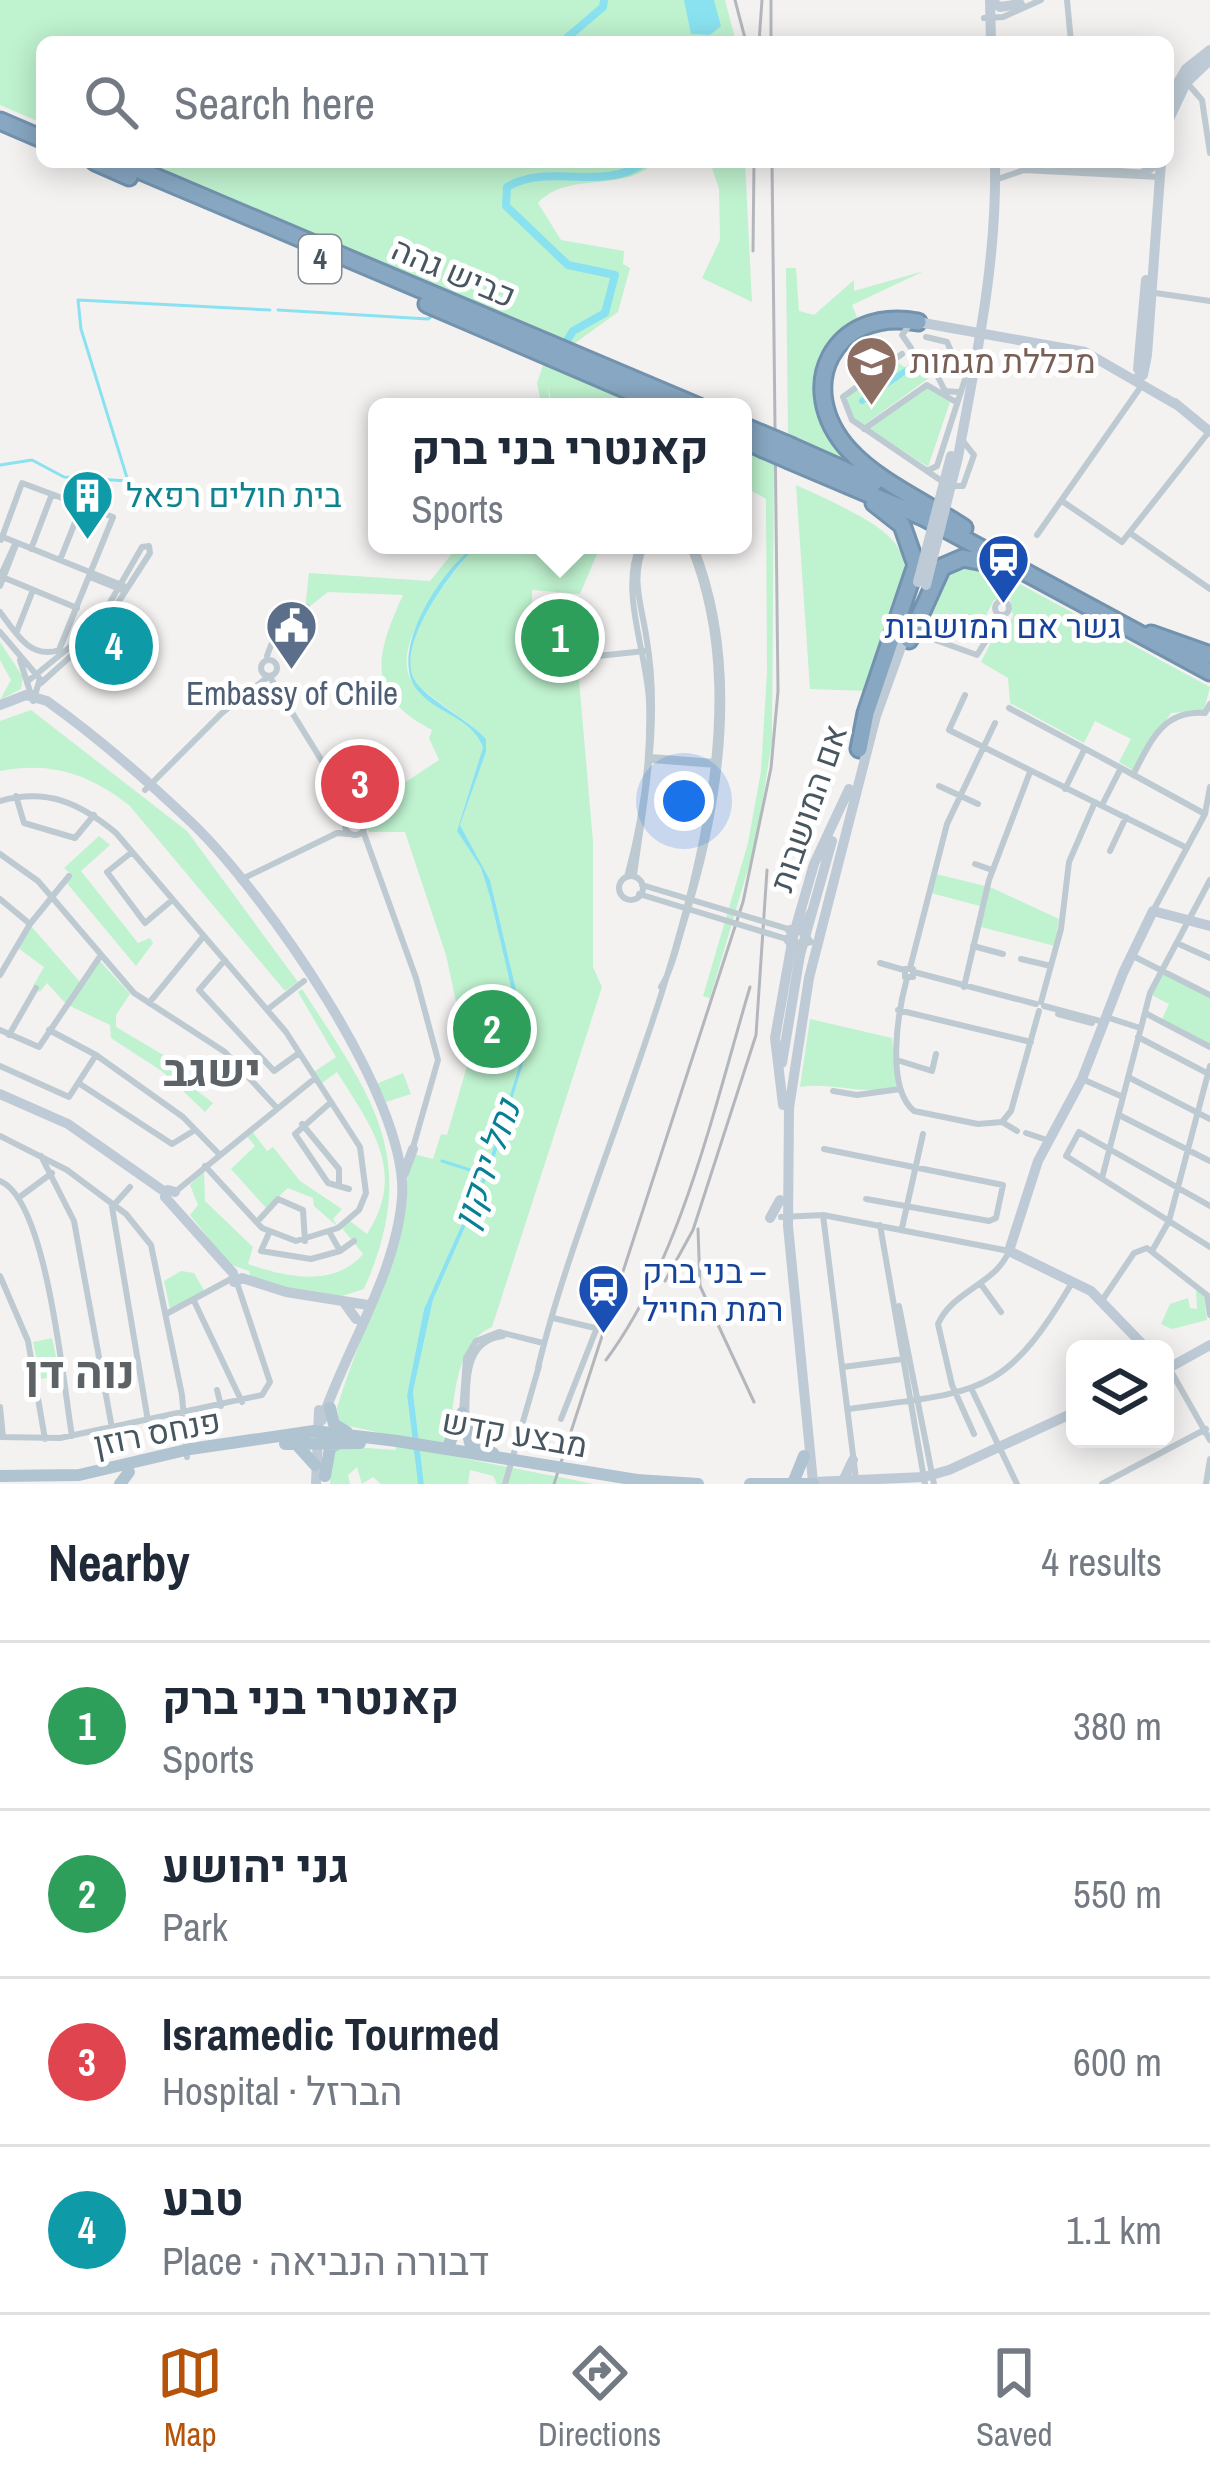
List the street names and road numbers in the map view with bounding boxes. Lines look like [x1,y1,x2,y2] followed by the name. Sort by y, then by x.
[385,226,523,318] street label: כביש גהה
[299,235,341,283] road number: 4
[759,719,857,897] street label: אם המושבות
[90,1398,224,1466] street label: פנחס רוזן
[439,1399,591,1467] street label: מבצע קדש

